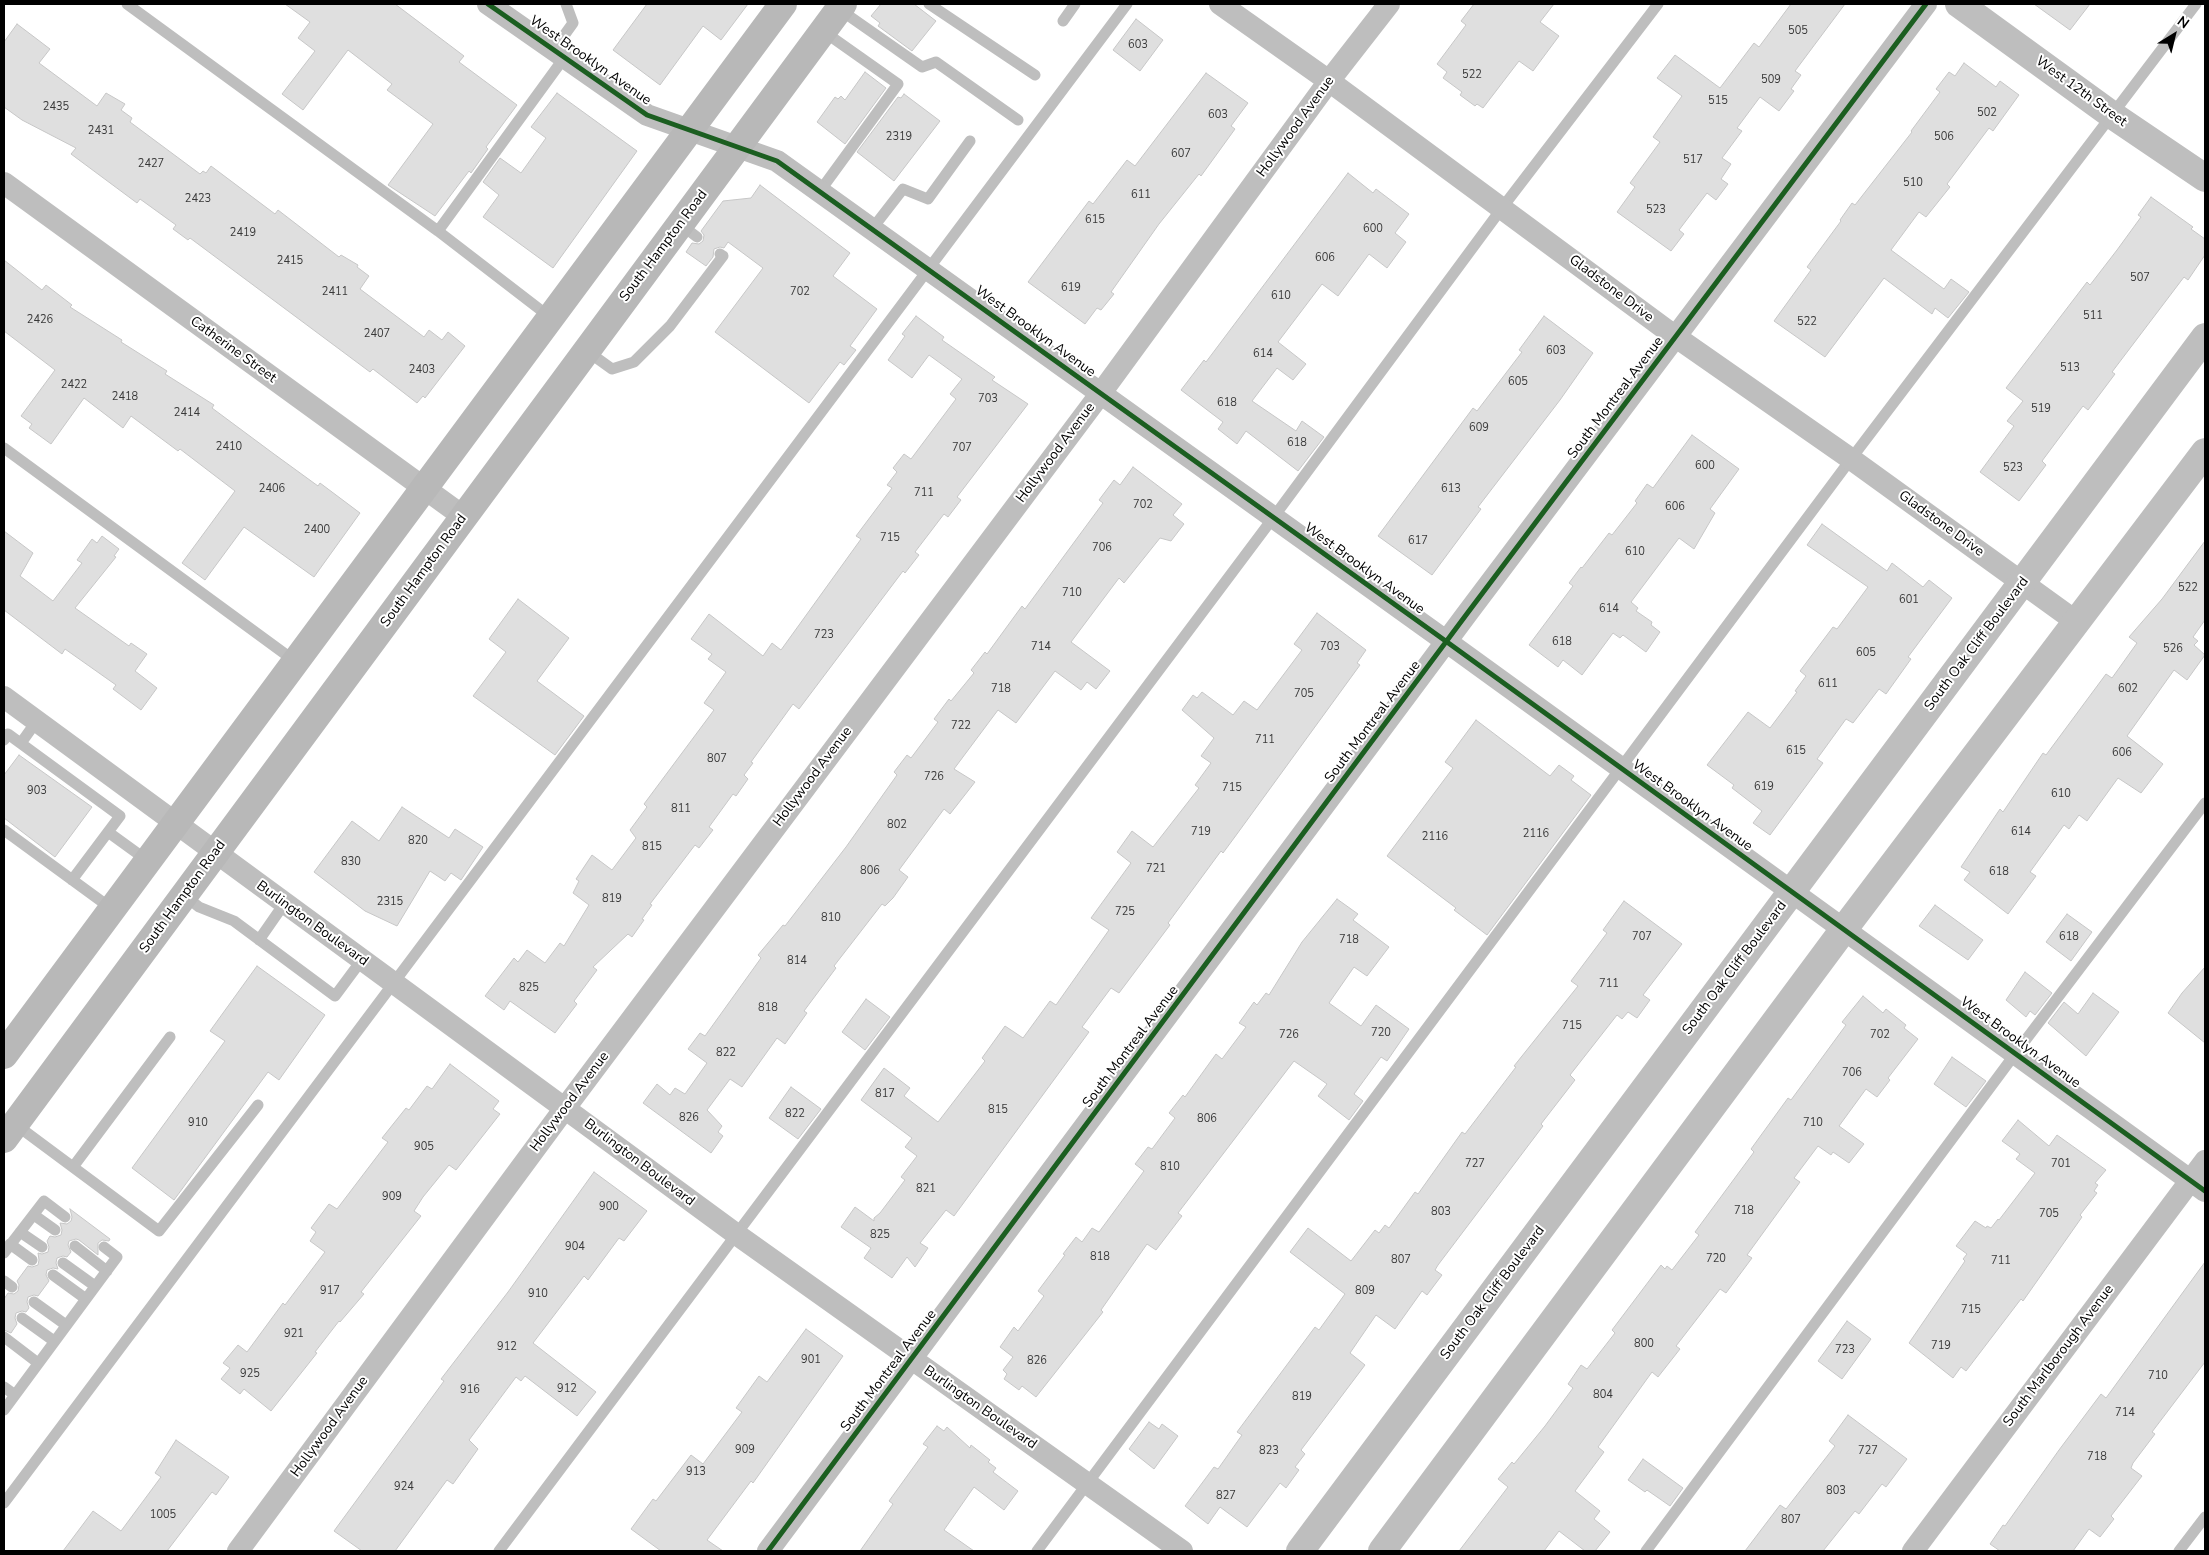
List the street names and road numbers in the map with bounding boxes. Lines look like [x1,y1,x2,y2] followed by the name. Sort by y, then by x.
[526,13,654,109] street label: West Brooklyn Avenue
[2032,53,2130,131] street label: West 12th Street
[1254,73,1338,181] street label: Hollywood Avenue
[616,187,712,305] street label: South Hampton Road
[1565,252,1657,326] street label: Gladstone Drive
[972,283,1098,381] street label: West Brooklyn Avenue
[187,313,279,387] street label: Catherine Street
[1565,334,1667,462] street label: South Montreal Avenue
[1013,400,1099,506] street label: Hollywood Avenue
[1895,487,1987,561] street label: Gladstone Drive
[377,511,471,631] street label: South Hampton Road
[1301,520,1427,618] street label: West Brooklyn Avenue
[1921,574,2033,714] street label: South Oak Cliff Boulevard
[1322,658,1424,786] street label: South Montreal Avenue
[770,724,856,830] street label: Hollywood Avenue
[1629,757,1755,855] street label: West Brooklyn Avenue
[136,837,230,957] street label: South Hampton Road
[253,878,371,970] street label: Burlington Boulevard
[1679,898,1791,1038] street label: South Oak Cliff Boulevard
[1080,983,1182,1111] street label: South Montreal Avenue
[1957,994,2083,1092] street label: West Brooklyn Avenue
[527,1049,613,1155] street label: Hollywood Avenue
[580,1116,698,1210] street label: Burlington Boulevard
[1437,1223,1549,1363] street label: South Oak Cliff Boulevard
[2000,1282,2118,1430] street label: South Marlborough Avenue
[838,1307,940,1435] street label: South Montreal Avenue
[920,1363,1040,1453] street label: Burlington Boulevard
[288,1373,372,1481] street label: Hollywood Avenue

